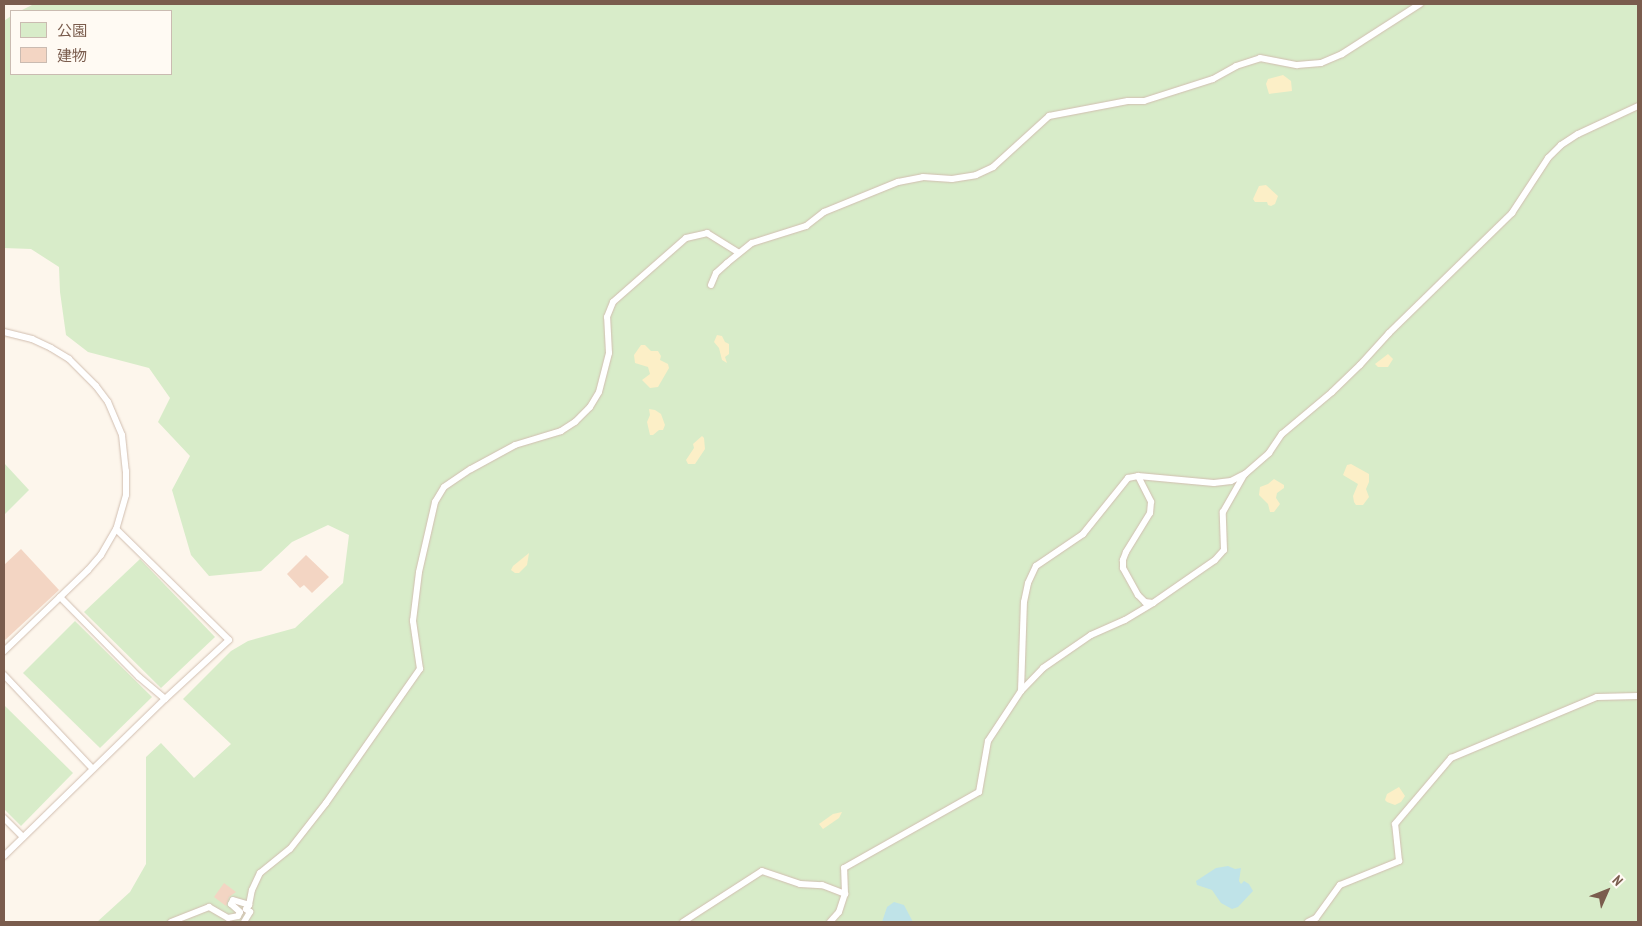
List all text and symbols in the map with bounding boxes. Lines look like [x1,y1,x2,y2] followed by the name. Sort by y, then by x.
[10,10,172,75] legend
[57,21,87,40] text: 公園
[57,46,87,65] text: 建物
[1582,866,1632,916] north arrow
[1609,872,1627,890] text: N

